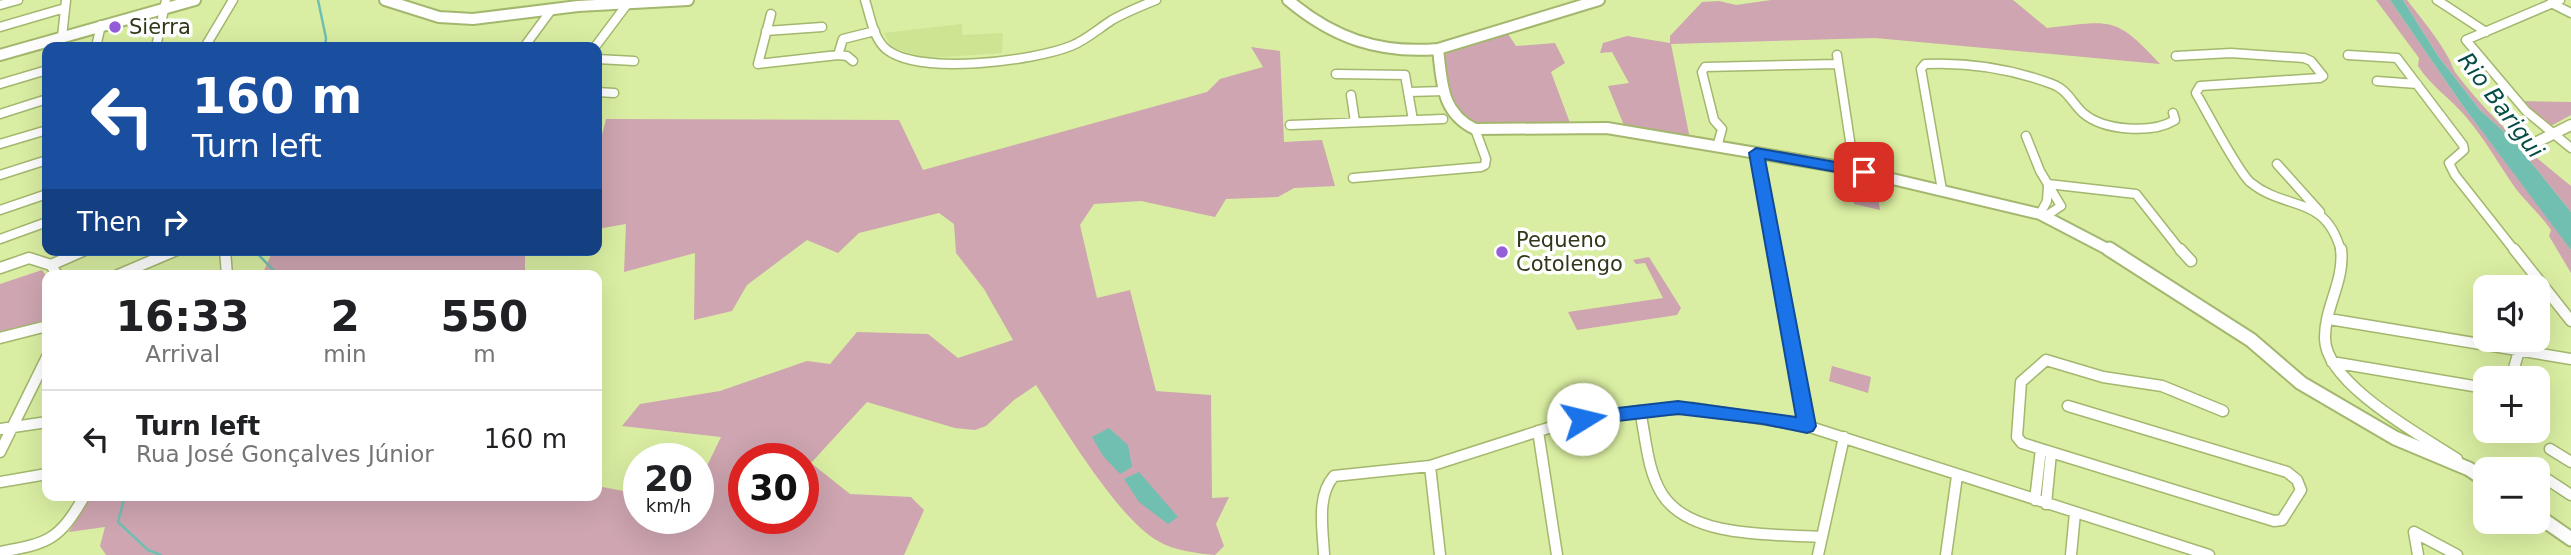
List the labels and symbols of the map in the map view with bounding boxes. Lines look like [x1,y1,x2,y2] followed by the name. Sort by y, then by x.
[129,15,191,39] place label: Sierra
[107,19,123,35] marker: Sierra
[2453,47,2549,163] water label: Rio Barigui
[1834,142,1894,202] pin
[1516,228,1623,276] place label: Pequeno Cotolengo
[1494,244,1510,260] marker: Pequeno Cotolengo
[1546,382,1620,456] position arrow
[728,443,819,534] speed limit sign: 30

